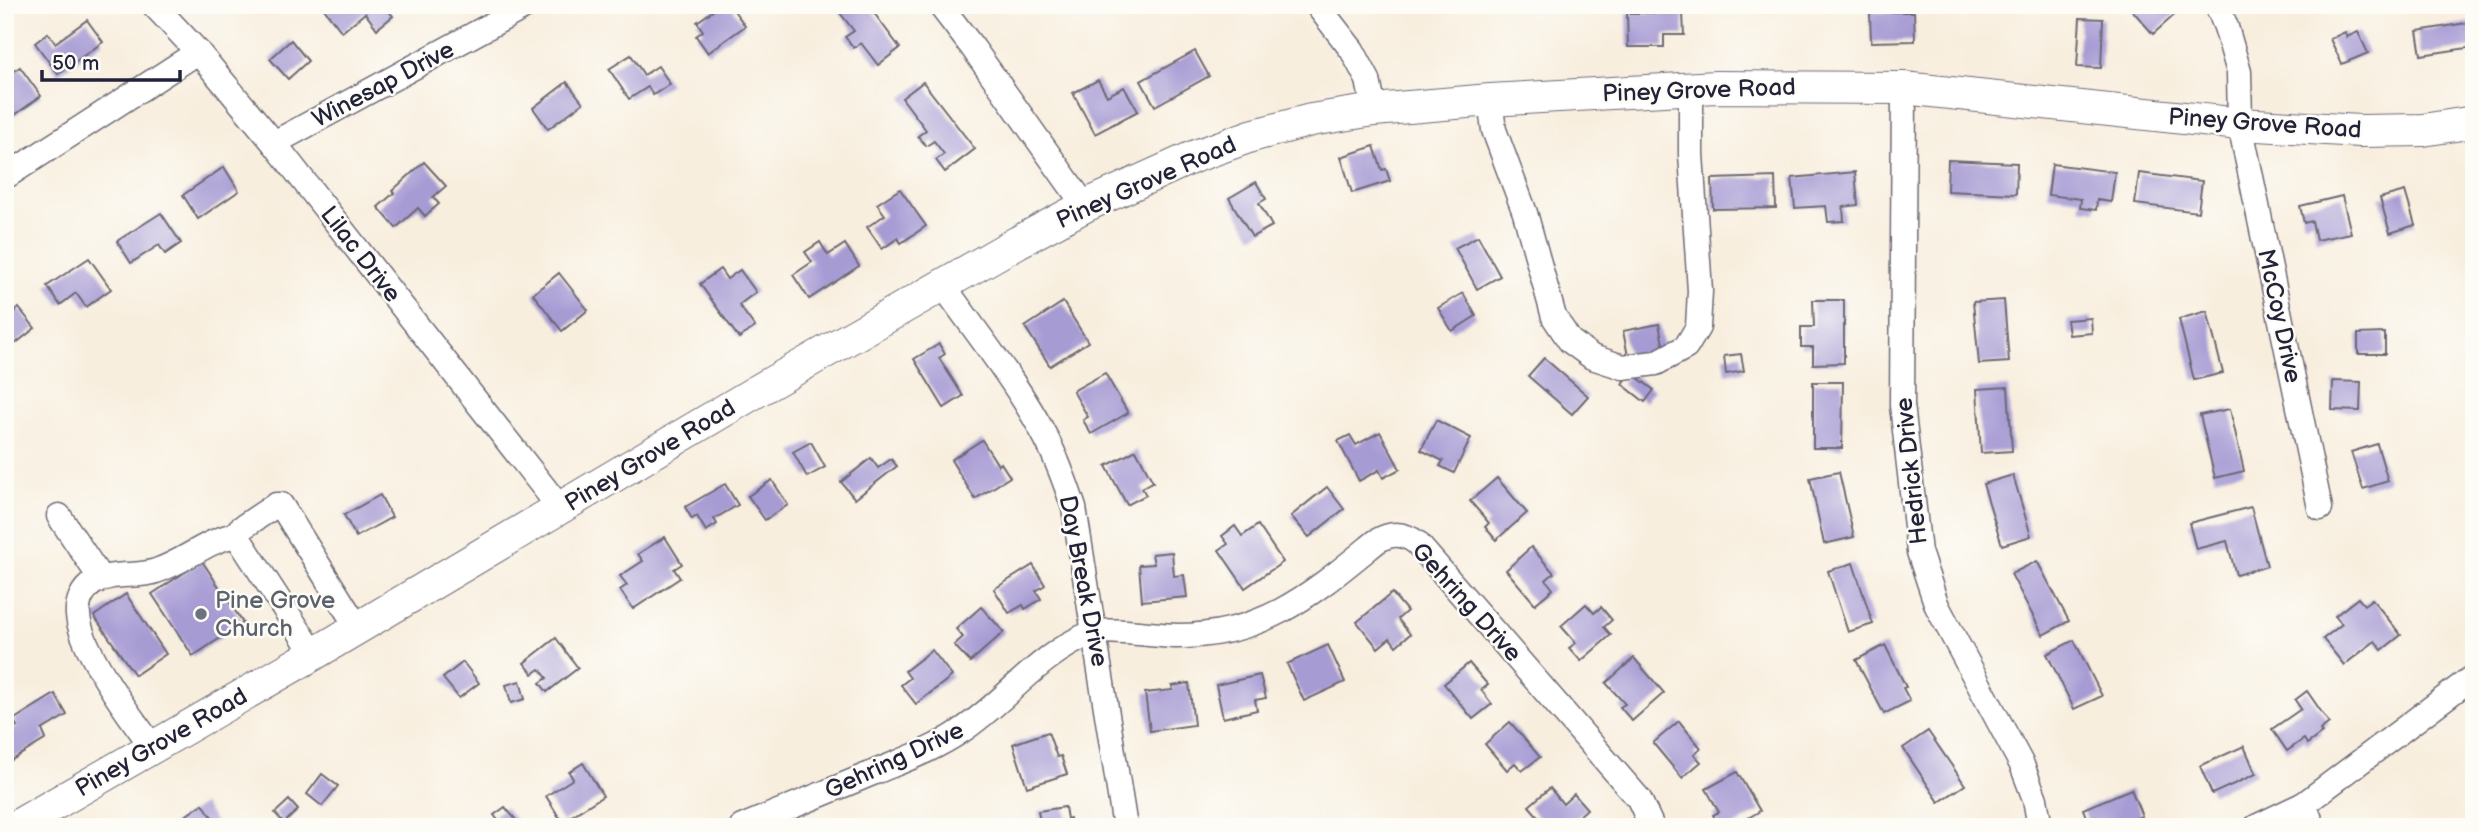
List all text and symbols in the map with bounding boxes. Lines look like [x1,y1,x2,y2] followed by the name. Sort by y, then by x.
[307,35,459,134] street label: Winesap Drive
[42,38,180,82] scale bar
[52,51,99,76] text: 50 m
[1602,73,1796,108] street label: Piney Grove Road
[2167,102,2363,145] street label: Piney Grove Road
[1052,130,1241,235] street label: Piney Grove Road
[314,201,407,308] street label: Lilac Drive
[2251,247,2308,386] street label: McCoy Drive
[560,393,741,518] street label: Piney Grove Road
[1889,396,1934,546] street label: Hedrick Drive
[1053,493,1114,669] street label: Day Break Drive
[1406,537,1528,668] street label: Gehring Drive
[215,586,335,643] place label: Pine Grove Church
[193,606,209,622] marker: Pine Grove Church
[70,681,252,803] street label: Piney Grove Road
[820,716,968,805] street label: Gehring Drive

